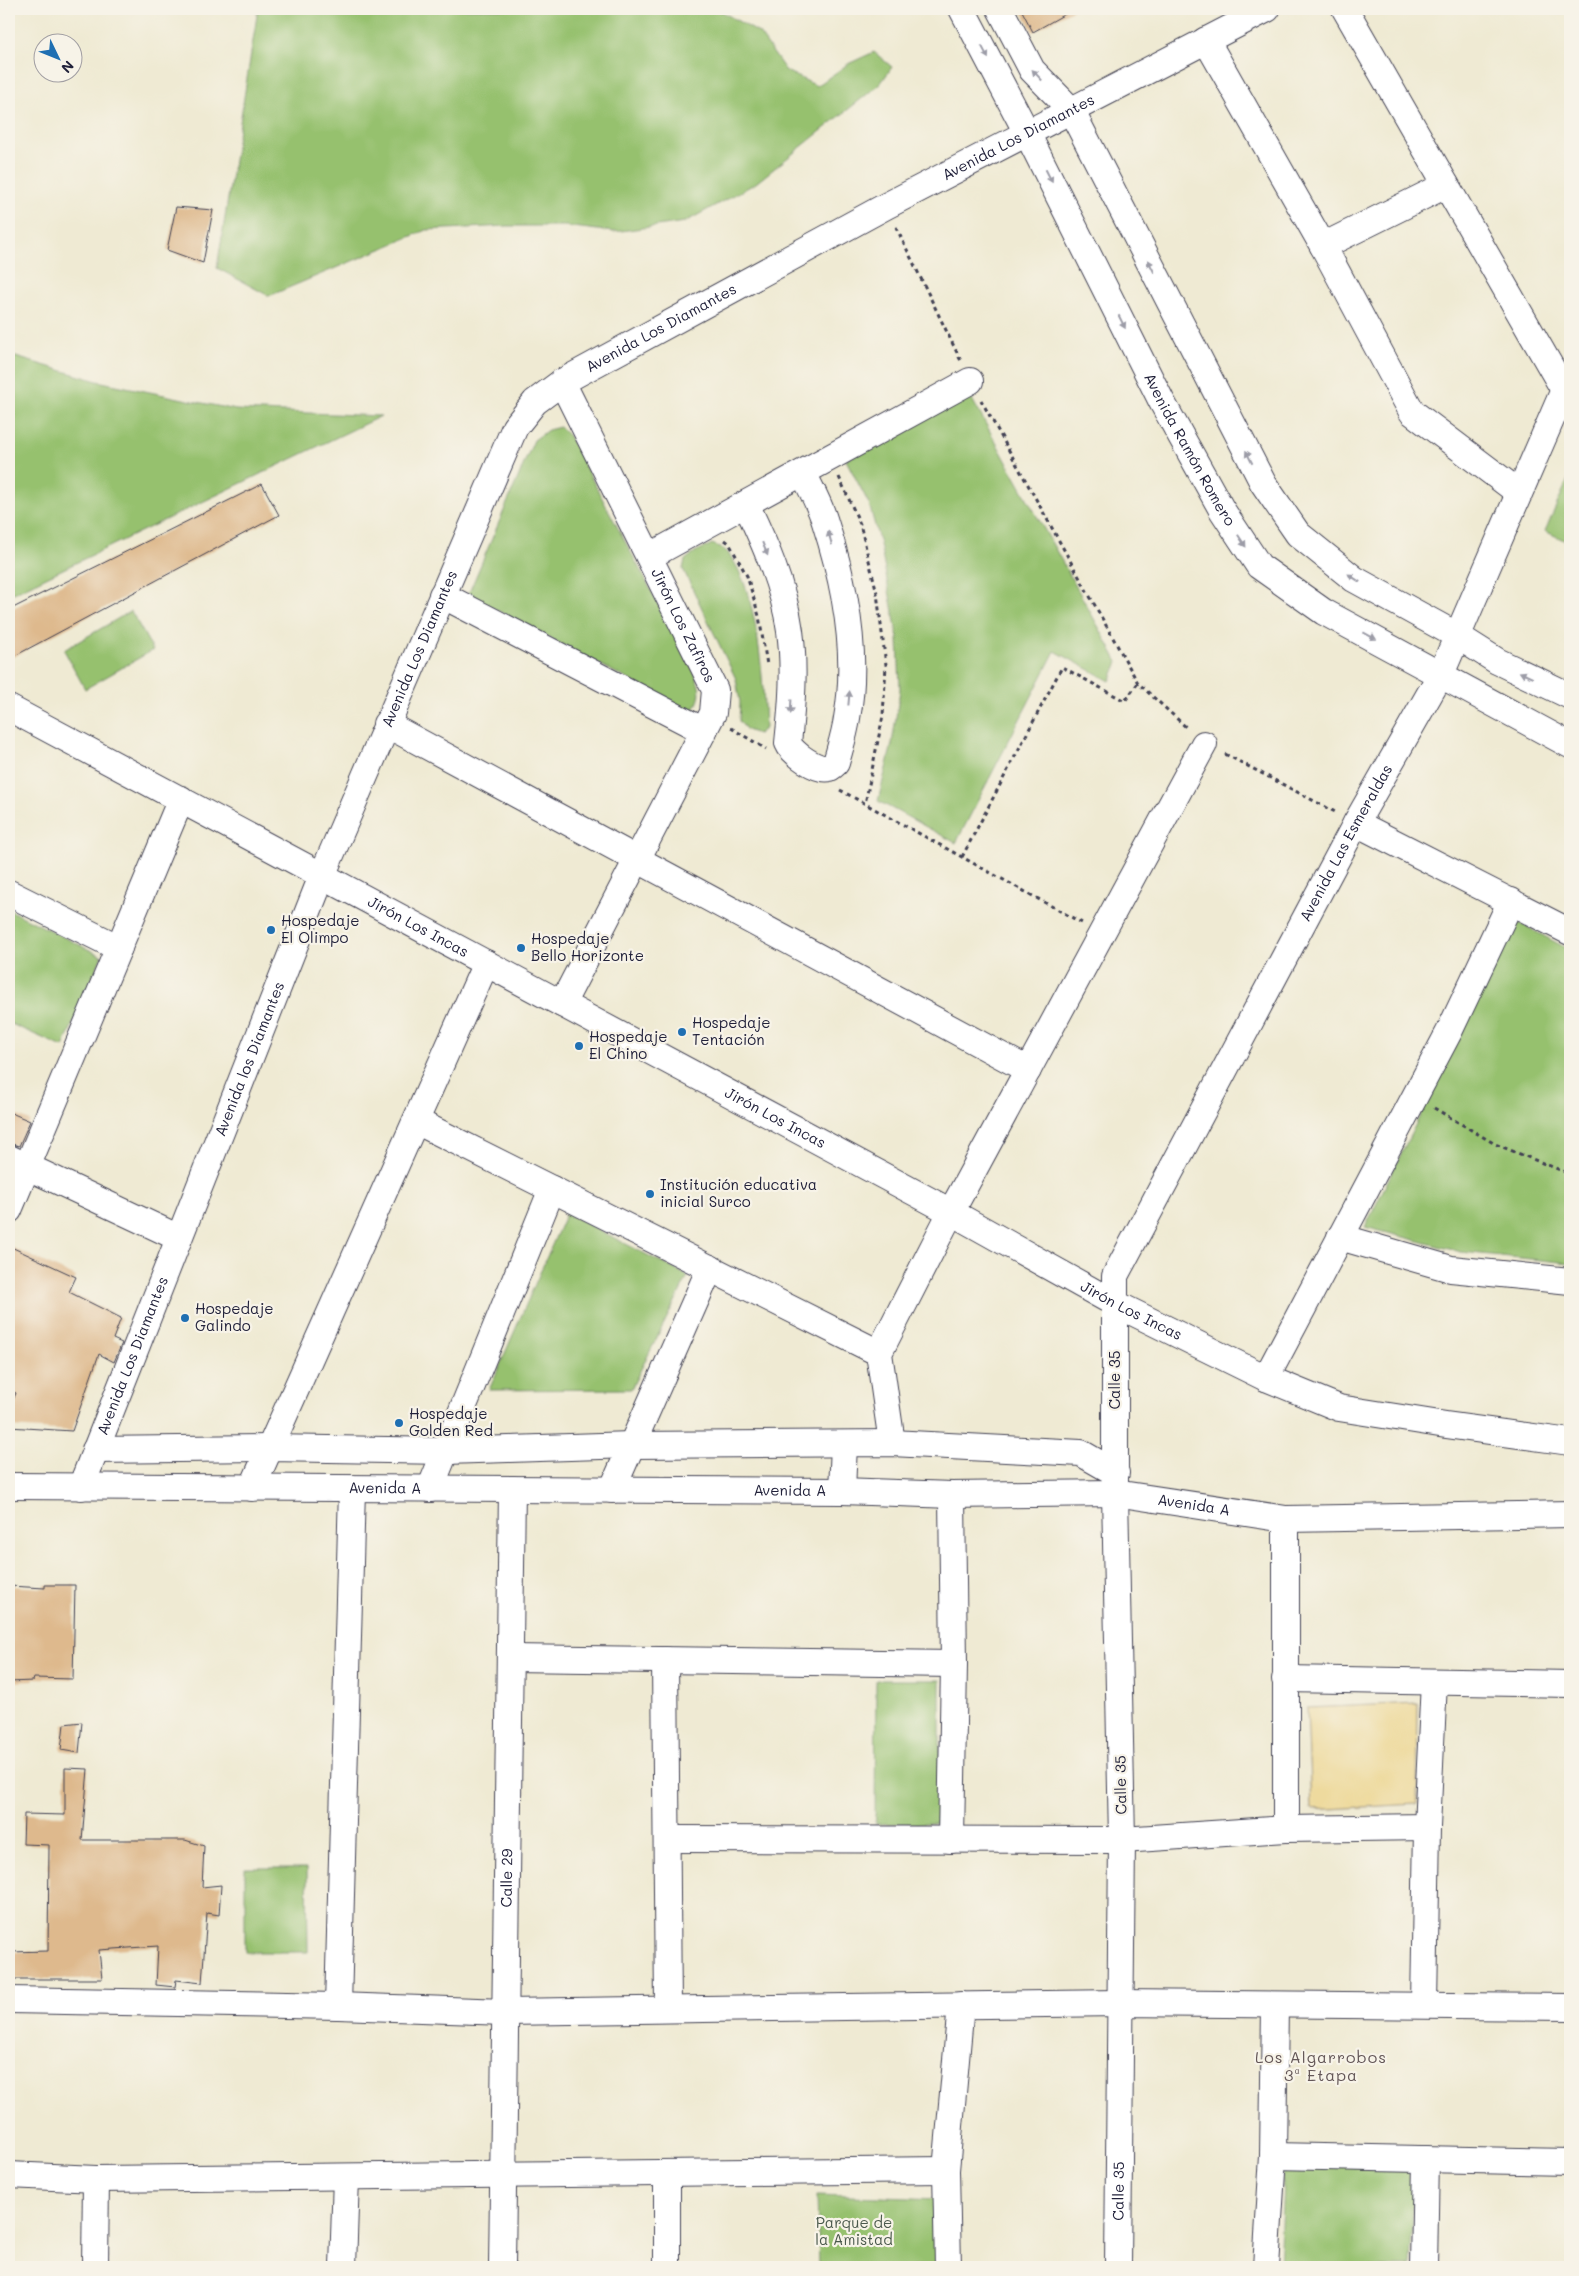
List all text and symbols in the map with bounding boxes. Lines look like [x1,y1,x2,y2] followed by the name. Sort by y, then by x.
[32,32,82,82] north arrow
[981,45,989,59] one-way arrow
[57,57,78,78] text: N
[1031,69,1043,81] one-way arrow
[938,89,1098,184] street label: Avenida Los Diamantes
[1045,169,1053,183] one-way arrow
[1147,259,1155,273] one-way arrow
[582,278,740,376] street label: Avenida Los Diamantes
[1118,314,1126,329] one-way arrow
[1140,369,1241,530] street label: Avenida Ramón Romero
[1245,450,1253,465] one-way arrow
[825,530,833,545] one-way arrow
[1237,534,1247,547] one-way arrow
[761,542,769,557] one-way arrow
[647,565,721,686] street label: Jirón Los Zafiros
[376,567,461,730] street label: Avenida Los Diamantes
[1347,573,1361,583] one-way arrow
[1363,632,1377,640] one-way arrow
[1519,671,1533,679] one-way arrow
[846,689,854,705] one-way arrow
[786,700,794,716] one-way arrow
[1295,760,1396,925] street label: Avenida Las Esmeraldas
[365,891,473,961] street label: Jirón Los Incas
[281,910,360,947] place label: Hospedaje El Olimpo
[265,924,277,936] marker: Hospedaje El Olimpo
[531,928,644,965] place label: Hospedaje Bello Horizonte
[515,942,527,954] marker: Hospedaje Bello Horizonte
[209,978,288,1139] street label: Avenida los Diamantes
[692,1012,771,1049] place label: Hospedaje Tentación
[589,1026,668,1063] place label: Hospedaje El Chino
[676,1026,688,1038] marker: Hospedaje Tentación
[573,1040,585,1052] marker: Hospedaje El Chino
[722,1082,830,1152] street label: Jirón Los Incas
[660,1174,817,1211] place label: Institución educativa inicial Surco
[644,1188,656,1200] marker: Institución educativa inicial Surco
[92,1273,172,1438] street label: Avenida Los Diamantes
[1077,1275,1186,1344] street label: Jirón Los Incas
[195,1298,274,1335] place label: Hospedaje Galindo
[179,1312,191,1324] marker: Hospedaje Galindo
[1104,1350,1124,1410] street label: Calle 35
[409,1403,493,1440] place label: Hospedaje Golden Red
[393,1417,405,1429] marker: Hospedaje Golden Red
[348,1477,422,1497] street label: Avenida A
[753,1479,827,1500] street label: Avenida A
[1157,1489,1232,1519] street label: Avenida A
[1109,1755,1131,1815] street label: Calle 35
[496,1848,516,1908] street label: Calle 29
[1255,2046,1387,2085] district label: Los Algarrobos 3ª Etapa
[1107,2161,1128,2221] street label: Calle 35
[815,2212,893,2249] park label: Parque de la Amistad

